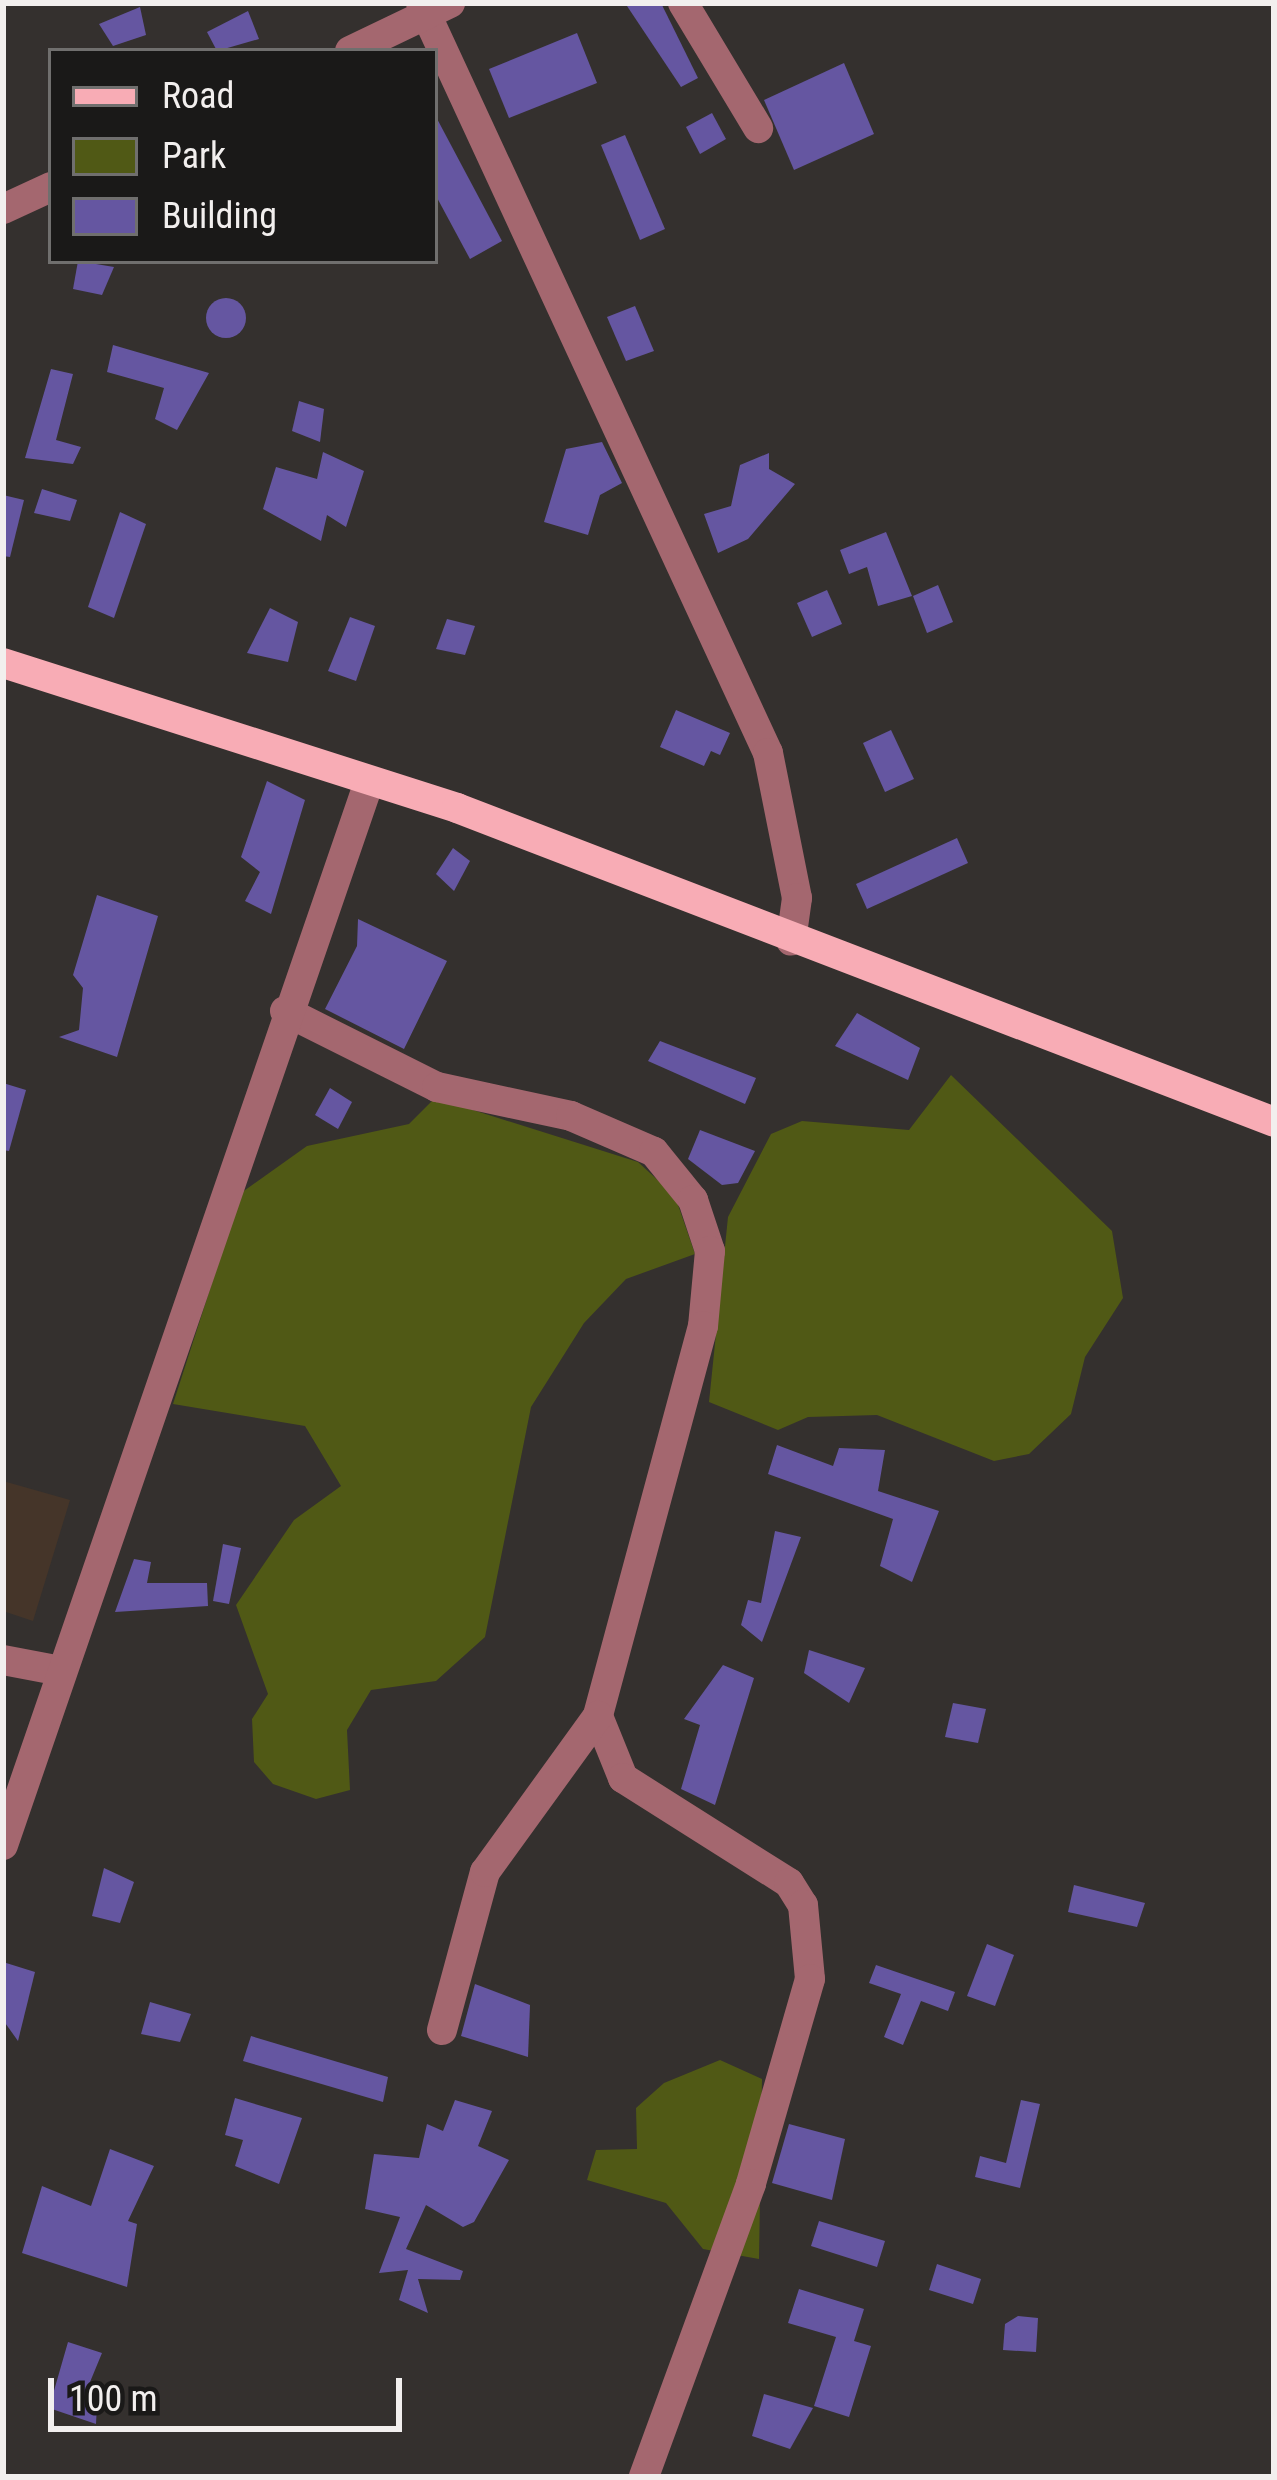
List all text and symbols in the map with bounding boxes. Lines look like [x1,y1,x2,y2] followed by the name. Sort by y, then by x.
[48,48,438,264] legend
[162,75,234,117] text: Road
[162,135,226,177] text: Park
[162,195,277,237] text: Building
[54,2354,408,2428] scale bar
[69,2378,158,2420] text: 100 m

